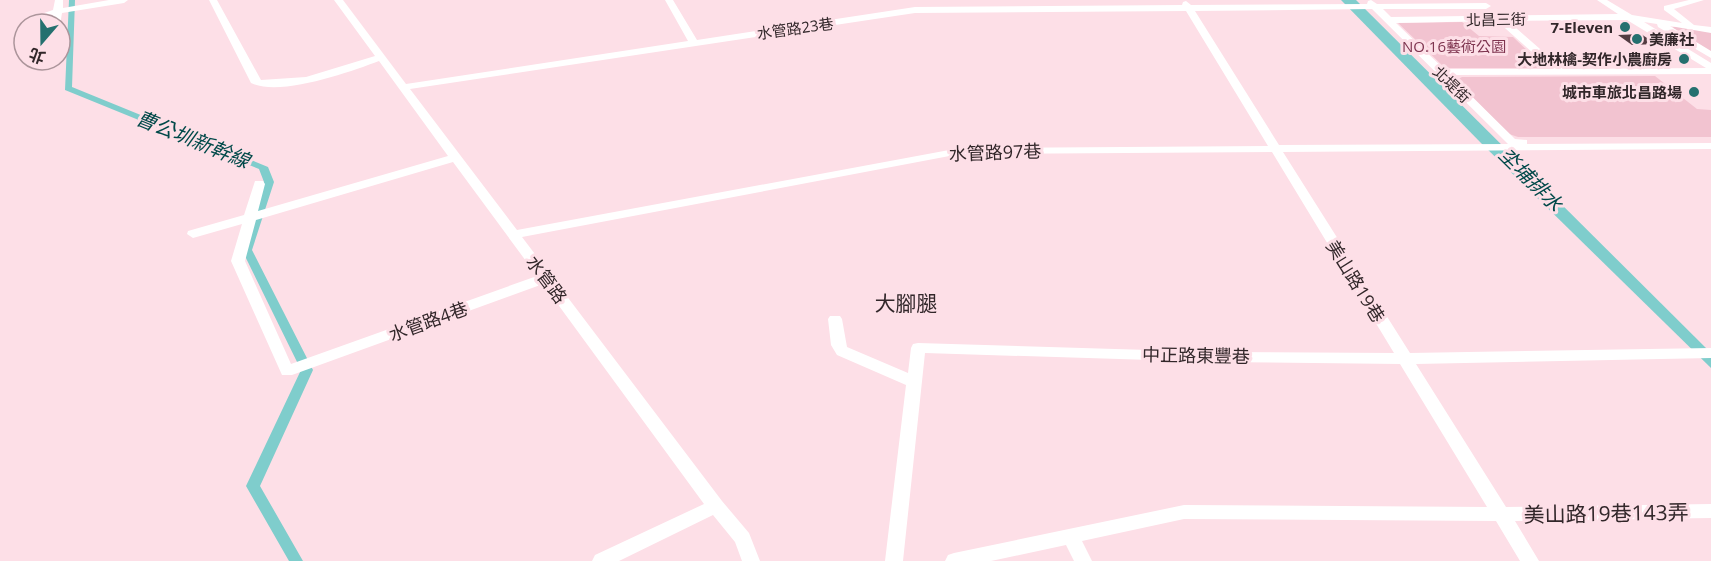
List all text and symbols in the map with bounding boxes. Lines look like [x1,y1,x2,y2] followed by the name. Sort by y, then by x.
[1466,8,1526,30] street label: 北昌三街
[12,12,72,72] north arrow
[755,13,835,43] street label: 水管路23巷
[1551,17,1613,37] place label: 7-Eleven
[1618,20,1632,34] marker: 7-Eleven
[1649,29,1694,49] place label: 美廉社
[1630,32,1644,46] marker: 美廉社
[1402,36,1506,56] park label: NO.16藝術公園
[26,43,48,69] text: 北
[1517,49,1672,69] place label: 大地林檎-契作小農廚房
[1677,52,1691,66] marker: 大地林檎-契作小農廚房
[1429,61,1475,107] street label: 北堤街
[1562,82,1682,102] place label: 城市車旅北昌路場
[1687,85,1701,99] marker: 城市車旅北昌路場
[132,104,256,175] water label: 曹公圳新幹線
[948,138,1042,166] street label: 水管路97巷
[1493,141,1570,218] water label: 坔埔排水
[1321,235,1391,327] street label: 美山路19巷
[521,250,573,308] street label: 水管路
[875,289,938,317] district label: 大腳腿
[385,296,471,346] street label: 水管路4巷
[1142,342,1250,368] street label: 中正路東豐巷
[1523,498,1689,528] street label: 美山路19巷143弄

